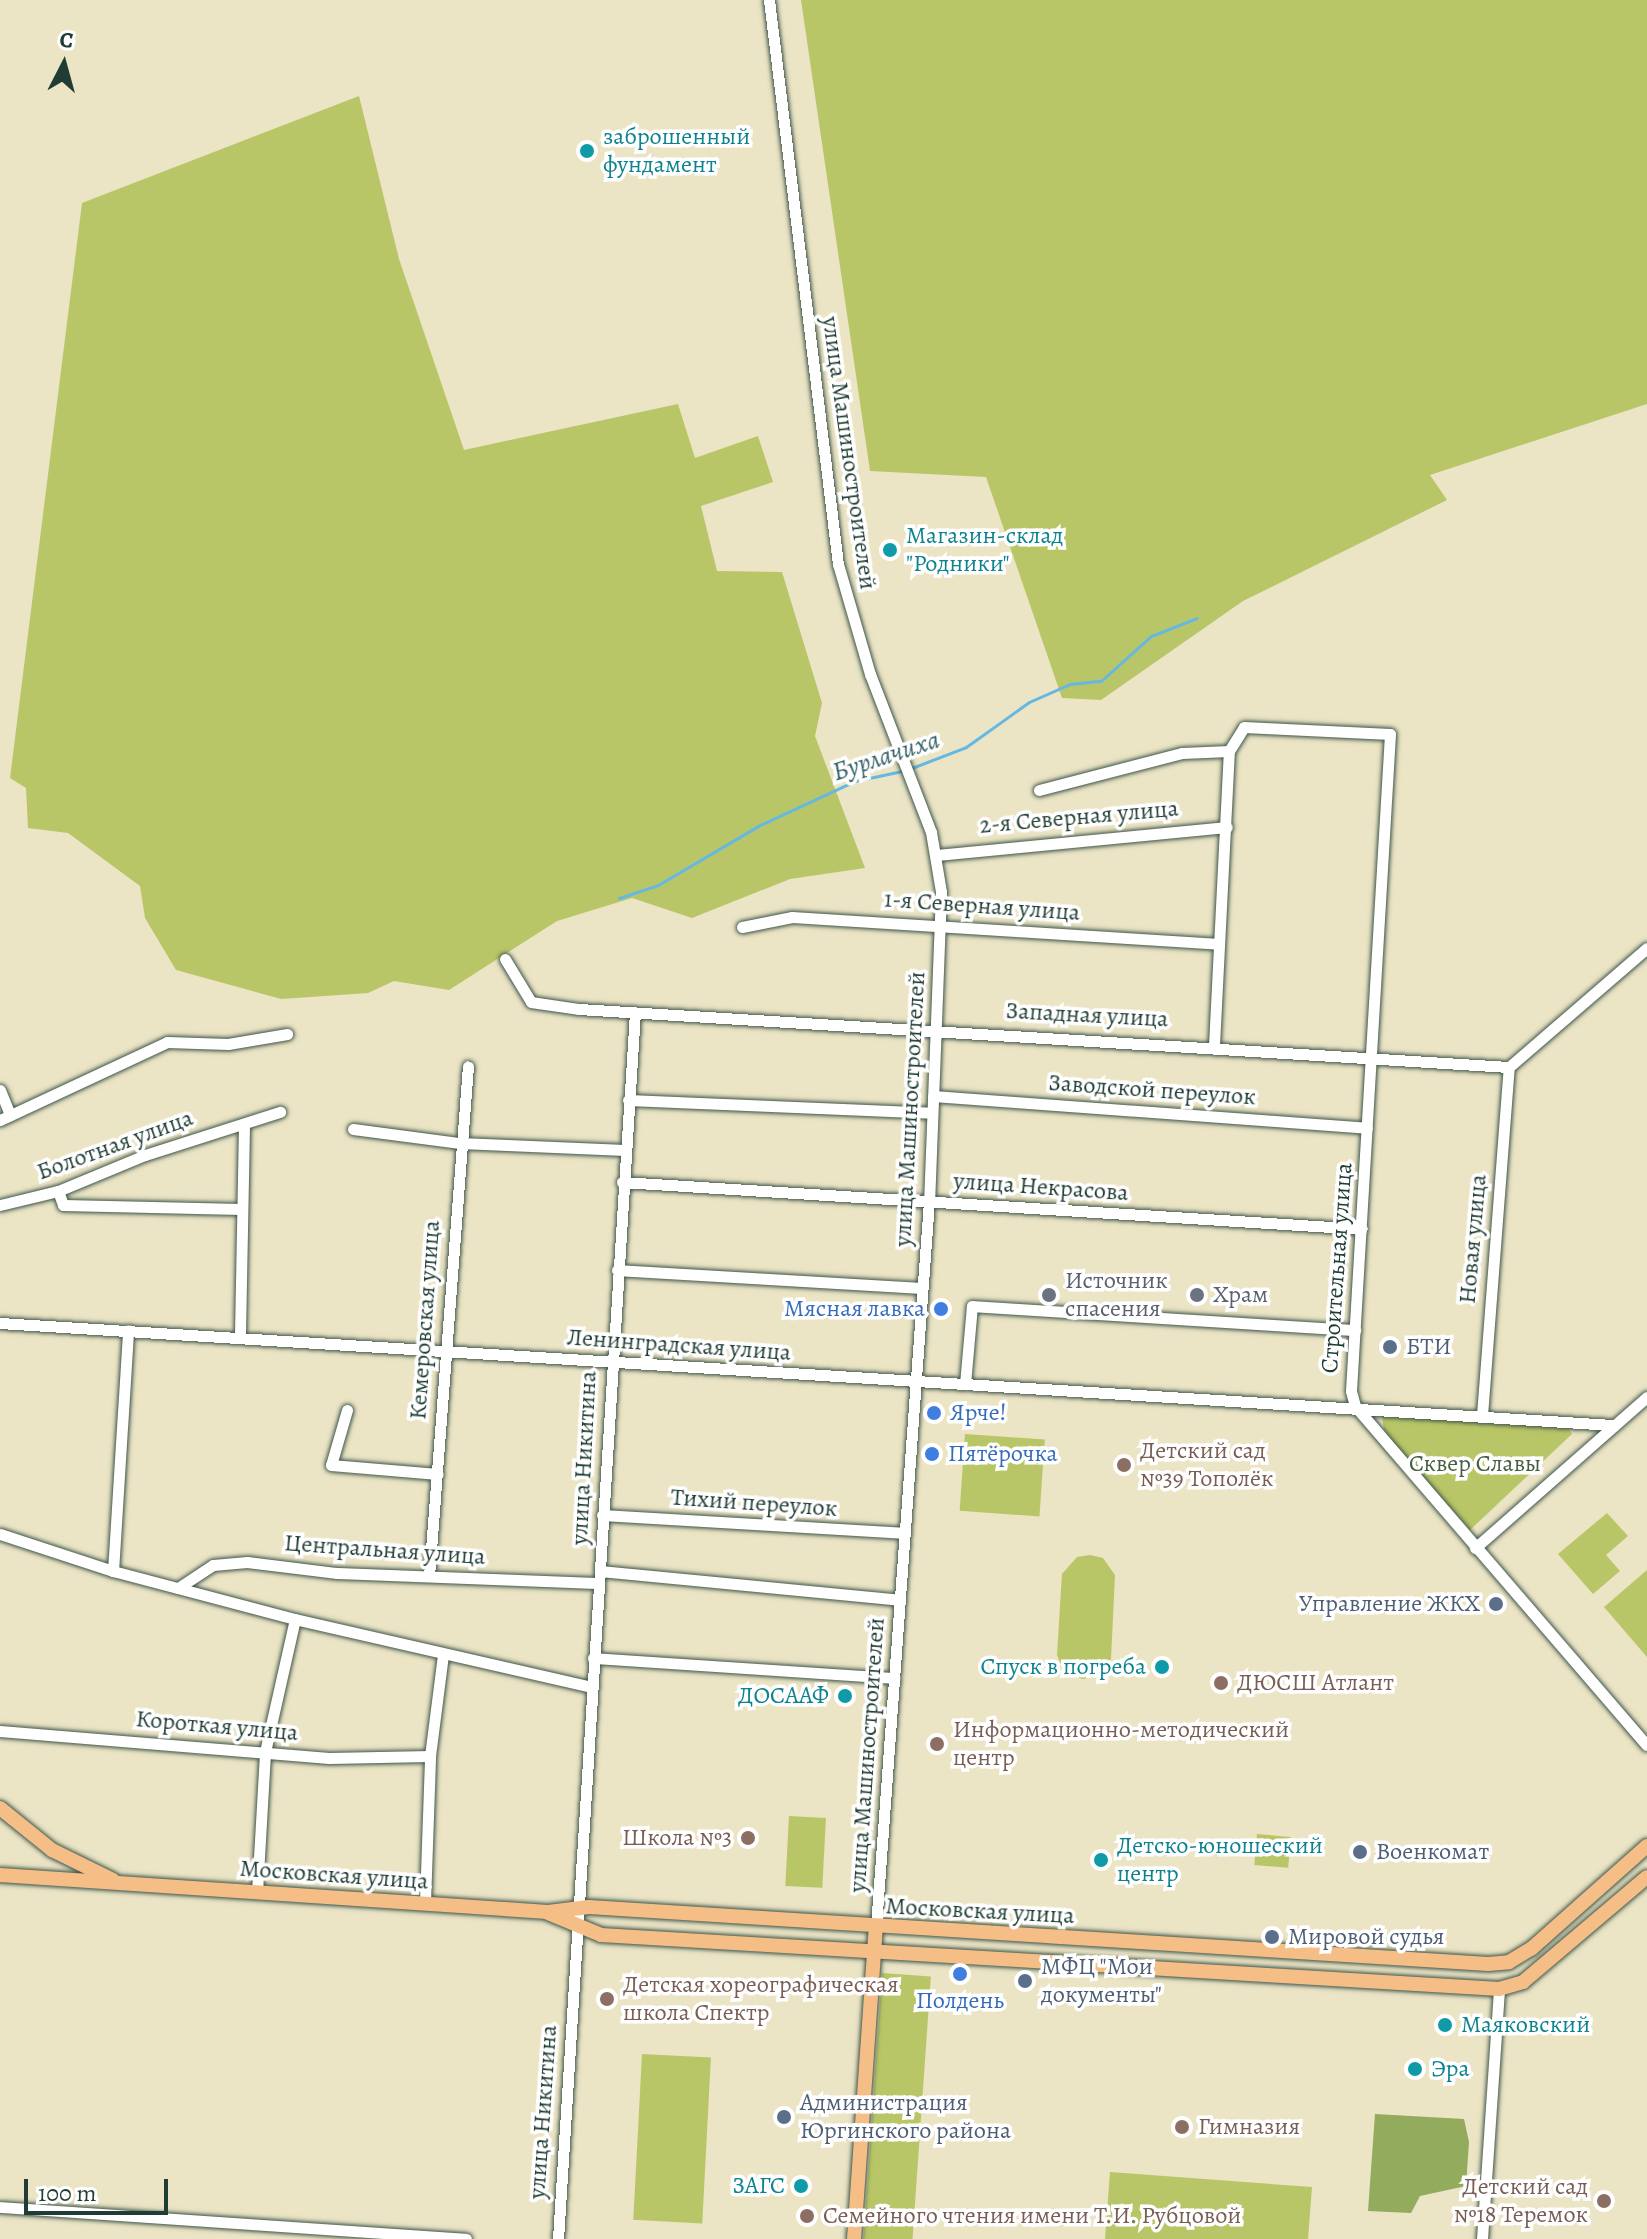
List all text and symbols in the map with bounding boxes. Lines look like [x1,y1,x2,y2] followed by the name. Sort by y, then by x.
[24,24,104,104] north arrow
[58,25,75,56] text: С
[603,123,750,179] place label: заброшенный фундамент
[578,142,596,160] marker: заброшенный фундамент
[816,315,882,591] street label: улица Машиностроителей
[906,522,1063,578] place label: Магазин-склад "Родники"
[881,541,899,559] marker: Магазин-склад "Родники"
[828,724,944,788] water label: Бурлачиха
[978,794,1180,840] street label: 2-я Северная улица
[883,885,1081,927] street label: 1-я Северная улица
[888,971,932,1247] street label: улица Машиностроителей
[1005,996,1169,1034] street label: Западная улица
[1047,1068,1257,1112] street label: Заводской переулок
[33,1103,197,1187] street label: Болотная улица
[1315,1162,1359,1374] street label: Строительная улица
[953,1167,1129,1207] street label: улица Некрасова
[1453,1173,1493,1305] street label: Новая улица
[404,1219,446,1421] street label: Кемеровская улица
[1065,1267,1168,1323] place label: Источник спасения
[1213,1281,1268,1309] place label: Храм
[1040,1286,1058,1304] marker: Источник спасения
[1188,1286,1206,1304] marker: Храм
[784,1295,925,1323] place label: Мясная лавка
[932,1300,950,1318] marker: Мясная лавка
[566,1323,792,1367] street label: Ленинградская улица
[1406,1333,1451,1361] place label: БТИ
[1381,1338,1399,1356] marker: БТИ
[565,1370,603,1546] street label: улица Никитина
[950,1399,1007,1427] place label: Ярче!
[925,1404,943,1422] marker: Ярче!
[1140,1437,1273,1493] place label: Детский сад №39 Тополёк
[948,1440,1058,1468] place label: Пятёрочка
[923,1445,941,1463] marker: Пятёрочка
[1409,1450,1541,1478] park label: Сквер Славы
[1115,1456,1133,1474] marker: Детский сад №39 Тополёк
[670,1483,838,1523] street label: Тихий переулок
[284,1529,486,1571] street label: Центральная улица
[1299,1590,1480,1618] place label: Управление ЖКХ
[1487,1595,1505,1613] marker: Управление ЖКХ
[843,1617,891,1893] street label: улица Машиностроителей
[981,1653,1146,1681] place label: Спуск в погреба
[1153,1658,1171,1676] marker: Спуск в погреба
[1237,1669,1394,1697] place label: ДЮСШ Атлант
[1212,1674,1230,1692] marker: ДЮСШ Атлант
[738,1682,829,1710] place label: ДОСААФ
[836,1687,854,1705] marker: ДОСААФ
[135,1705,299,1747] street label: Короткая улица
[953,1716,1289,1772] place label: Информационно-методический центр
[928,1735,946,1753] marker: Информационно-методический центр
[622,1824,732,1852] place label: Школа №3
[739,1829,757,1847] marker: Школа №3
[1117,1832,1323,1888] place label: Детско-юношеский центр
[1376,1838,1489,1866] place label: Военкомат
[1351,1843,1369,1861] marker: Военкомат
[1092,1851,1110,1869] marker: Детско-юношеский центр
[239,1854,429,1896] street label: Московская улица
[885,1892,1075,1930] street label: Московская улица
[1288,1923,1444,1951] place label: Мировой судья
[1263,1928,1281,1946] marker: Мировой судья
[1041,1953,1162,2009] place label: МФЦ "Мои документы"
[951,1965,969,1983] marker: Полдень
[623,1971,899,2027] place label: Детская хореографическая школа Спектр
[1016,1972,1034,1990] marker: МФЦ "Мои документы"
[916,1987,1004,2015] place label: Полдень
[598,1990,616,2008] marker: Детская хореографическая школа Спектр
[1461,2011,1590,2039] place label: Маяковский
[1436,2016,1454,2034] marker: Маяковский
[523,2024,563,2200] street label: улица Никитина
[1431,2055,1469,2083] place label: Эра
[1406,2060,1424,2078] marker: Эра
[800,2089,1011,2145] place label: Администрация Юргинского района
[775,2108,793,2126] marker: Администрация Юргинского района
[1198,2113,1300,2141] place label: Гимназия
[1173,2118,1191,2136] marker: Гимназия
[28,2163,172,2213] scale bar
[732,2172,785,2200] place label: ЗАГС
[1454,2173,1588,2229] place label: Детский сад №18 Теремок
[38,2177,97,2209] text: 100 m
[792,2177,810,2195] marker: ЗАГС
[1595,2192,1613,2210] marker: Детский сад №18 Теремок
[823,2202,1242,2230] place label: Семейного чтения имени Т.И. Рубцовой
[798,2207,816,2225] marker: Семейного чтения имени Т.И. Рубцовой

